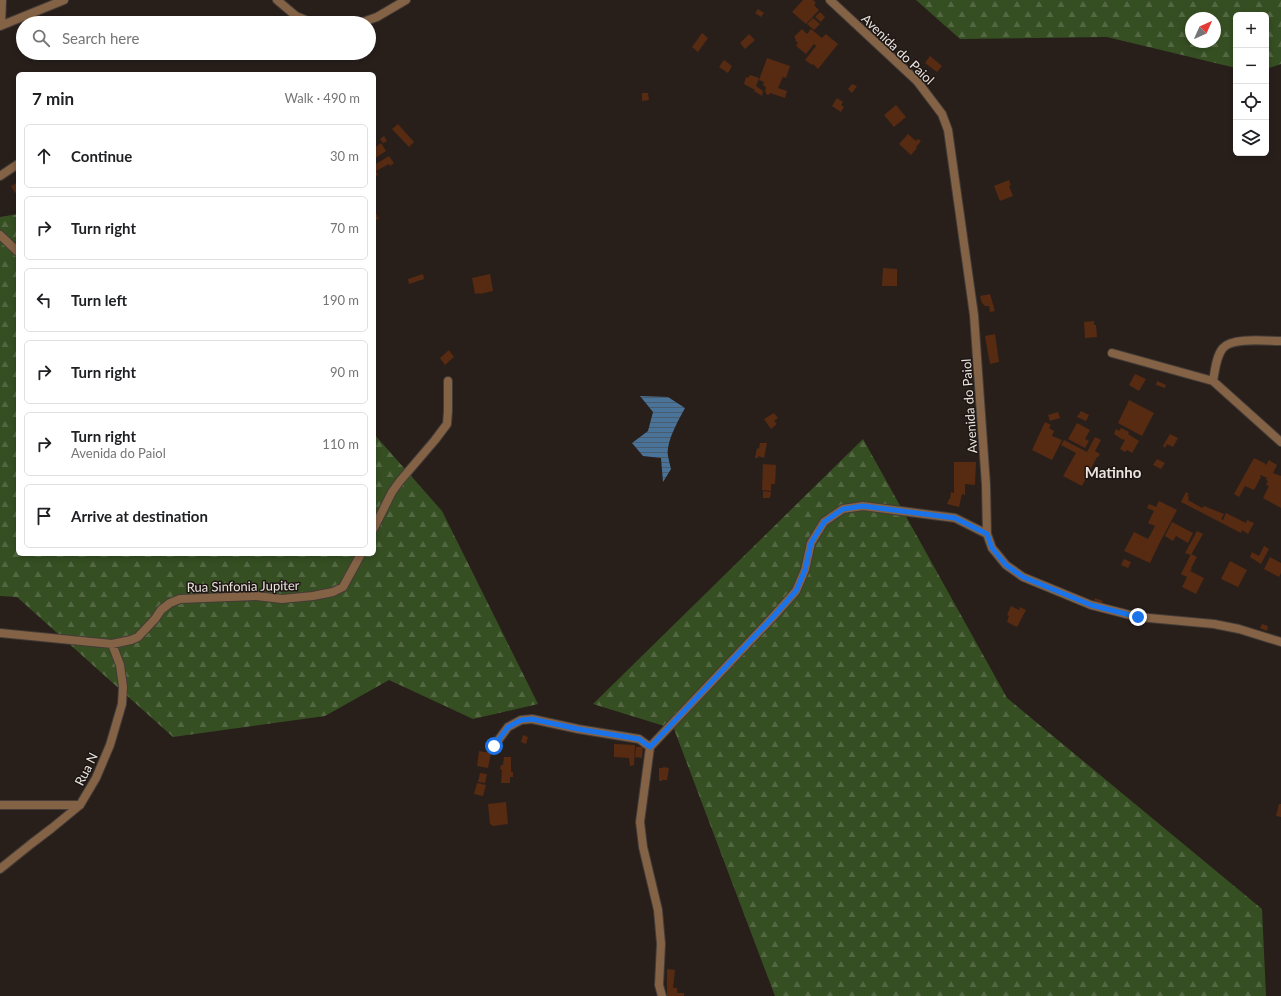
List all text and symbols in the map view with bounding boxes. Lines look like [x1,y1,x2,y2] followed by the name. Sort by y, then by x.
[858,10,938,88] street label: Avenida do Paiol
[1185,12,1221,48] north arrow
[1233,12,1269,156] map controls
[1233,12,1269,48] button: +
[16,16,376,60] search box
[30,27,52,49] icon: search
[62,29,139,47] text: Search here
[1233,48,1269,84] button: −
[1233,84,1269,120] button: locate
[32,88,74,109] text: 7 min
[284,90,360,106] text: Walk · 490 m
[1233,120,1269,156] button: layers
[33,145,55,167] icon: ahead
[71,147,132,165] text: Continue
[330,148,359,164] text: 30 m
[33,217,55,239] icon: right
[71,219,136,237] text: Turn right
[330,220,359,236] text: 70 m
[33,289,55,311] icon: left
[71,291,127,309] text: Turn left
[322,292,359,308] text: 190 m
[958,358,980,454] street label: Avenida do Paiol
[33,361,55,383] icon: right
[71,363,136,381] text: Turn right
[330,364,359,380] text: 90 m
[71,427,136,445] text: Turn right
[33,433,55,455] icon: right
[322,436,359,452] text: 110 m
[71,445,166,461] text: Avenida do Paiol
[1085,463,1142,481] district label: Matinho
[33,505,55,527] icon: arrive
[71,507,208,525] text: Arrive at destination
[186,577,300,595] street label: Rua Sinfonia Jupiter
[1129,608,1147,626] route end
[485,737,503,755] route start
[71,750,101,788] street label: Rua N

